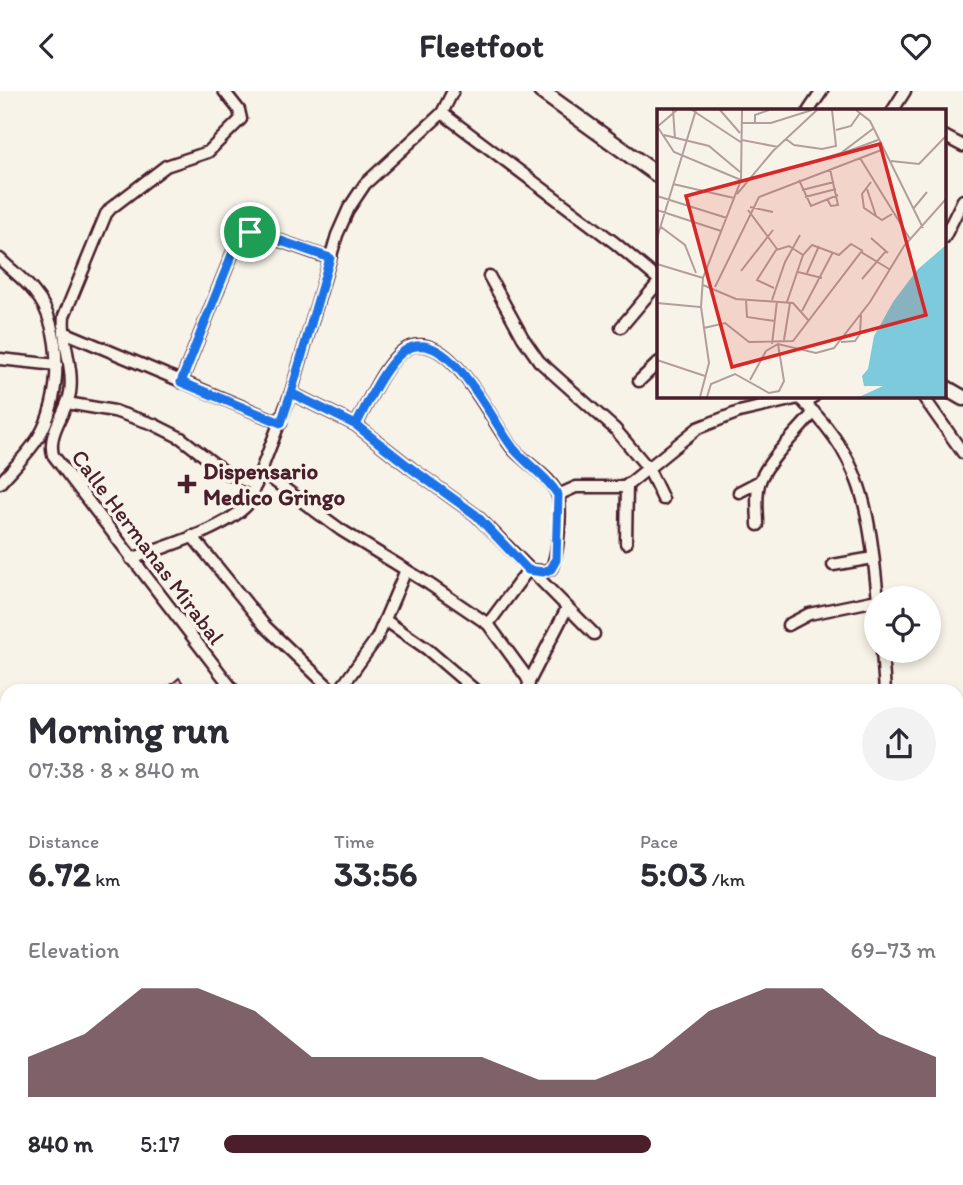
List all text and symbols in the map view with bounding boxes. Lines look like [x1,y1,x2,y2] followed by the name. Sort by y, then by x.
[28,27,66,65] icon: back
[419,27,544,65] text: Fleetfoot
[897,27,935,65] icon: heart
[657,109,946,397] inset map
[220,202,280,262] pin
[231,213,269,251] icon: arrive
[65,444,231,651] street label: Calle Hermanas Mirabal
[203,457,346,511] place label: Dispensario Medico Gringo
[177,474,197,494] marker: Dispensario Medico Gringo
[864,586,941,663] map controls
[864,586,941,663] button: locate
[28,707,229,753] text: Morning run
[862,707,936,781] button: share
[28,756,200,784] text: 07:38 · 8 × 840 m
[28,830,99,853] text: Distance
[334,830,375,853] text: Time
[640,830,678,853] text: Pace
[28,853,91,895] text: 6.72
[334,853,418,895] text: 33:56
[640,853,708,895] text: 5:03
[91,868,120,891] text: km
[708,868,745,891] text: /km
[28,936,119,964] text: Elevation
[851,936,936,964] text: 69–73 m
[28,1130,93,1158] text: 840 m
[140,1130,180,1158] text: 5:17

